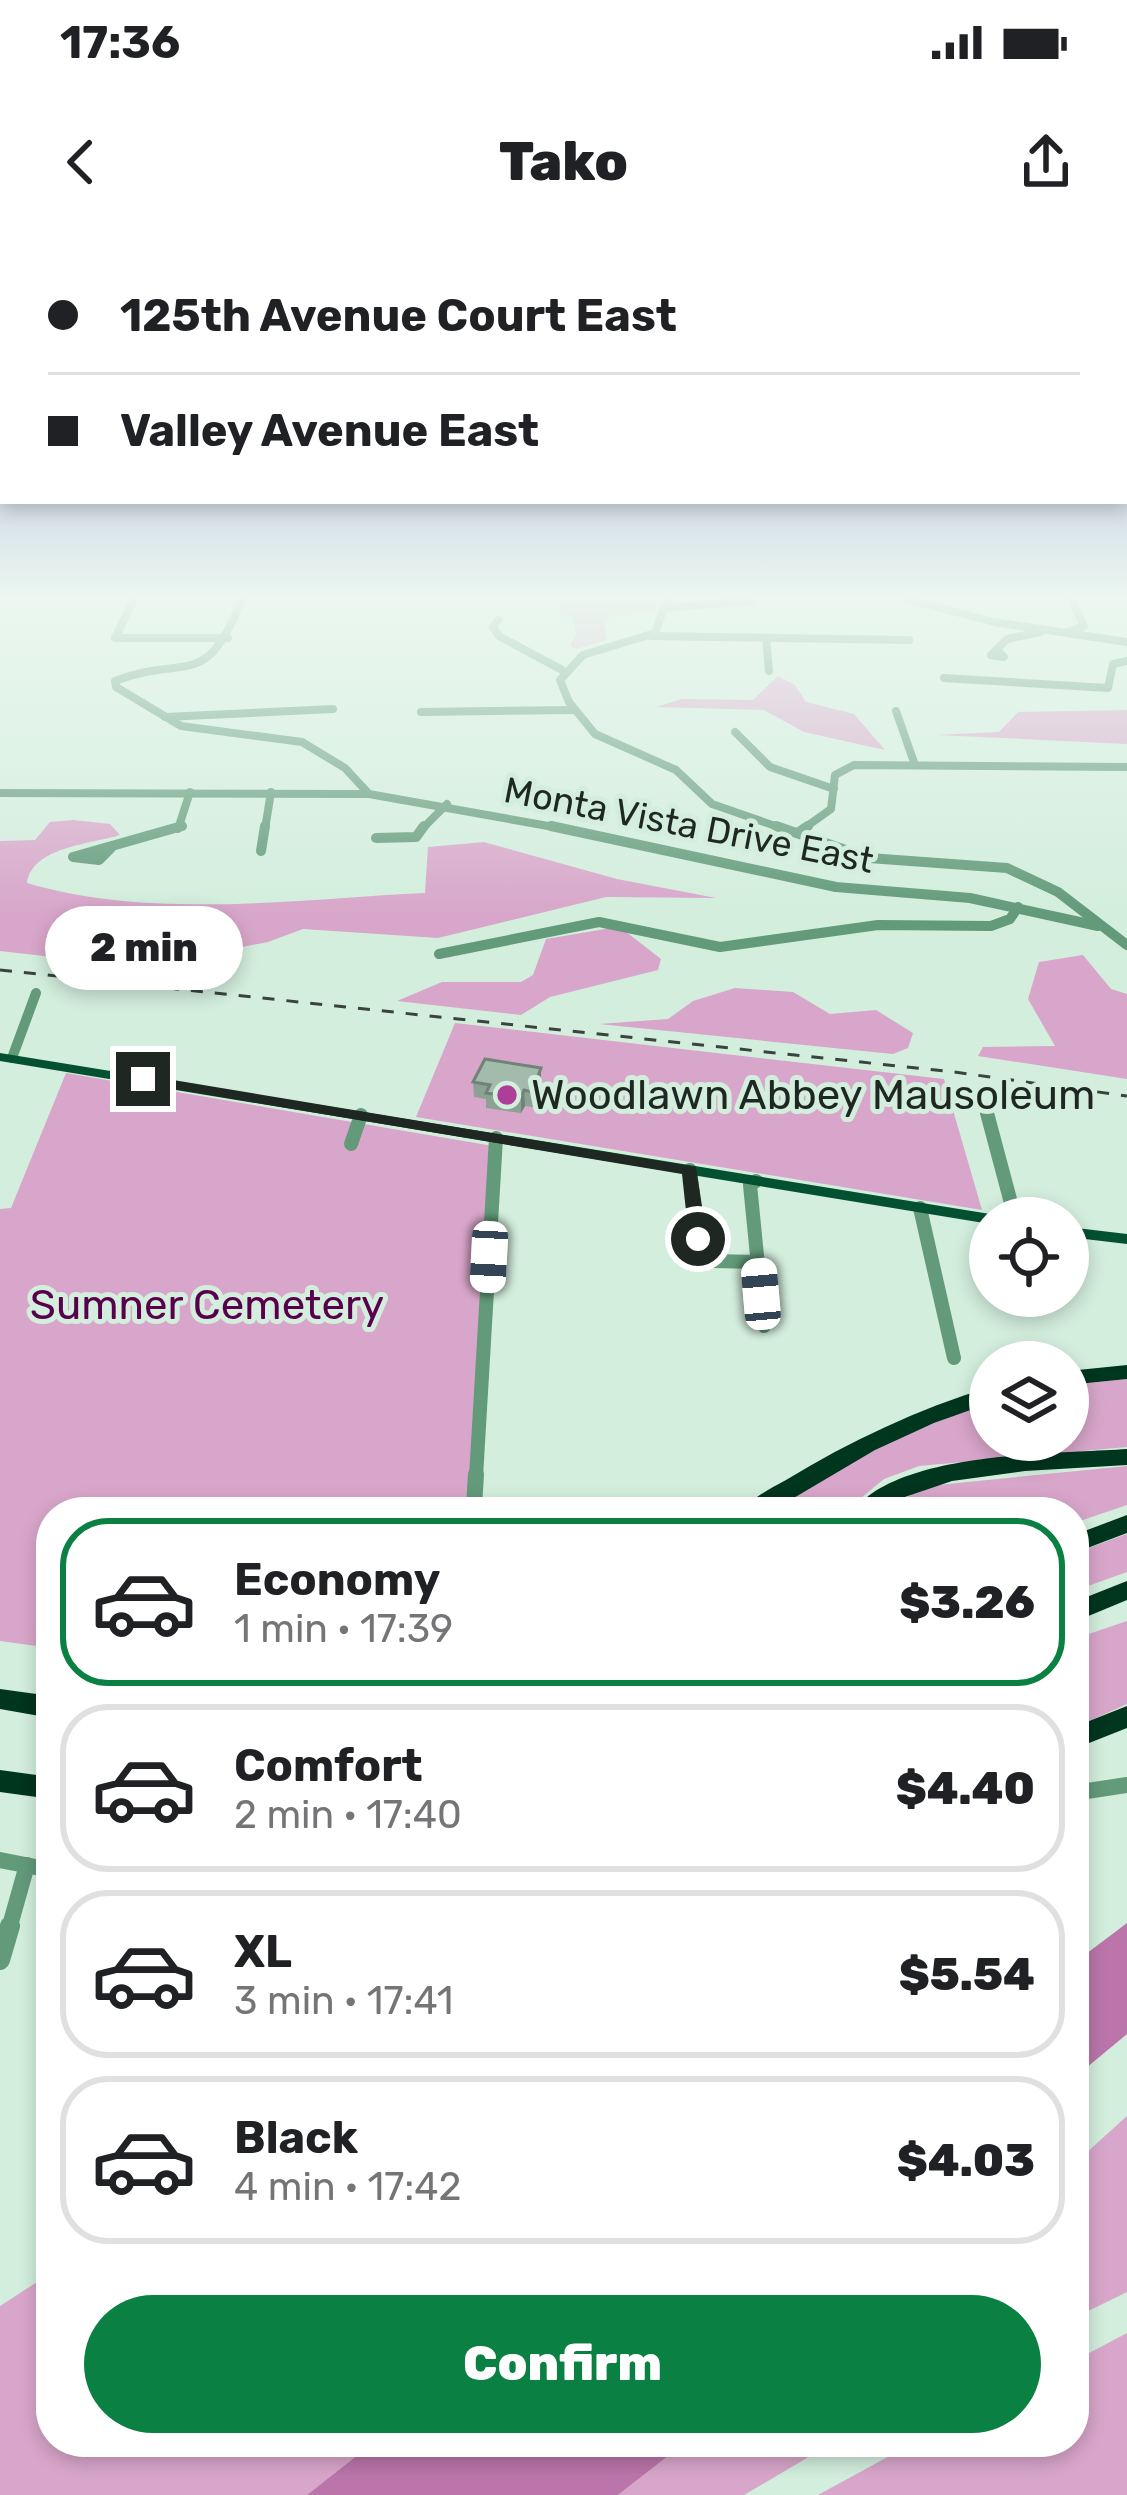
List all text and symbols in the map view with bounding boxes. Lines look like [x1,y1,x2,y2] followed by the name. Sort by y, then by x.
[60,16,180,69] text: 17:36
[48,129,114,195] icon: back
[1013,129,1079,195] icon: share
[499,130,628,194] text: Tako
[120,289,677,342] text: 125th Avenue Court East
[120,404,539,457] text: Valley Avenue East
[501,768,877,882] street label: Monta Vista Drive East
[44,905,242,989] callout: 2 min
[90,925,198,971] text: 2 min
[116,1052,170,1106] route end
[531,1070,1095,1120] place label: Woodlawn Abbey Mausoleum
[494,1082,520,1108] marker: Woodlawn Abbey Mausoleum
[969,1197,1089,1461] map controls
[969,1197,1089,1317] button: locate
[671,1212,725,1266] route start
[469,1220,509,1294] car
[740,1257,782,1331] car
[30,1280,384,1330] park label: Sumner Cemetery
[969,1341,1089,1461] button: layers
[90,1548,198,1656] icon: car
[234,1553,440,1606] text: Economy
[899,1576,1035,1629] text: $3.26
[234,1606,453,1652] text: 1 min · 17:39
[90,1734,198,1842] icon: car
[234,1739,423,1792] text: Comfort
[896,1762,1035,1815] text: $4.40
[234,1792,462,1838] text: 2 min · 17:40
[90,1920,198,2028] icon: car
[234,1925,292,1978] text: XL
[899,1948,1035,2001] text: $5.54
[234,1978,454,2024] text: 3 min · 17:41
[90,2106,198,2214] icon: car
[234,2111,358,2164] text: Black
[897,2134,1035,2187] text: $4.03
[234,2164,461,2210] text: 4 min · 17:42
[84,2295,1041,2433] button: Confirm

